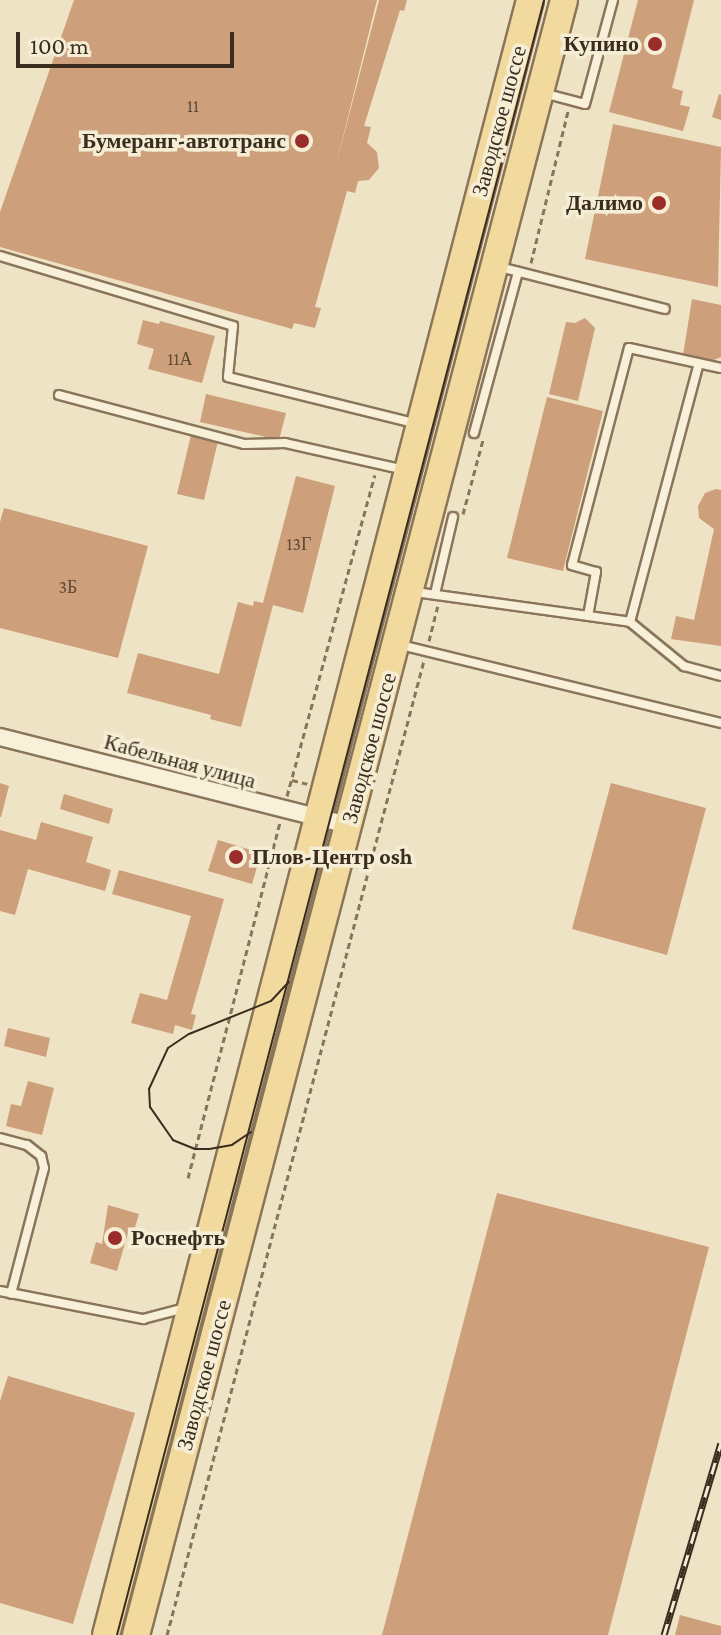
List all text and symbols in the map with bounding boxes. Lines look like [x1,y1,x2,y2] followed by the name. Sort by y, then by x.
[20,16,238,66] scale bar
[564,31,639,57] place label: Купино
[30,32,89,59] text: 100 m
[646,35,664,53] marker: Купино
[466,43,532,199] street label: Заводское шоссе
[187,95,199,117] house number: 11
[82,128,286,154] place label: Бумеранг-автотранс
[293,132,311,150] marker: Бумеранг-автотранс
[566,190,643,216] place label: Далимо
[650,194,668,212] marker: Далимо
[168,348,192,370] house number: 11А
[287,533,311,555] house number: 13Г
[59,576,77,598] house number: 3Б
[336,670,402,826] street label: Заводское шоссе
[101,728,259,794] street label: Кабельная улица
[252,844,412,870] place label: Плов-Центр osh
[227,848,245,866] marker: Плов-Центр osh
[131,1225,225,1251] place label: Роснефть
[106,1229,124,1247] marker: Роснефть
[171,1297,237,1453] street label: Заводское шоссе

